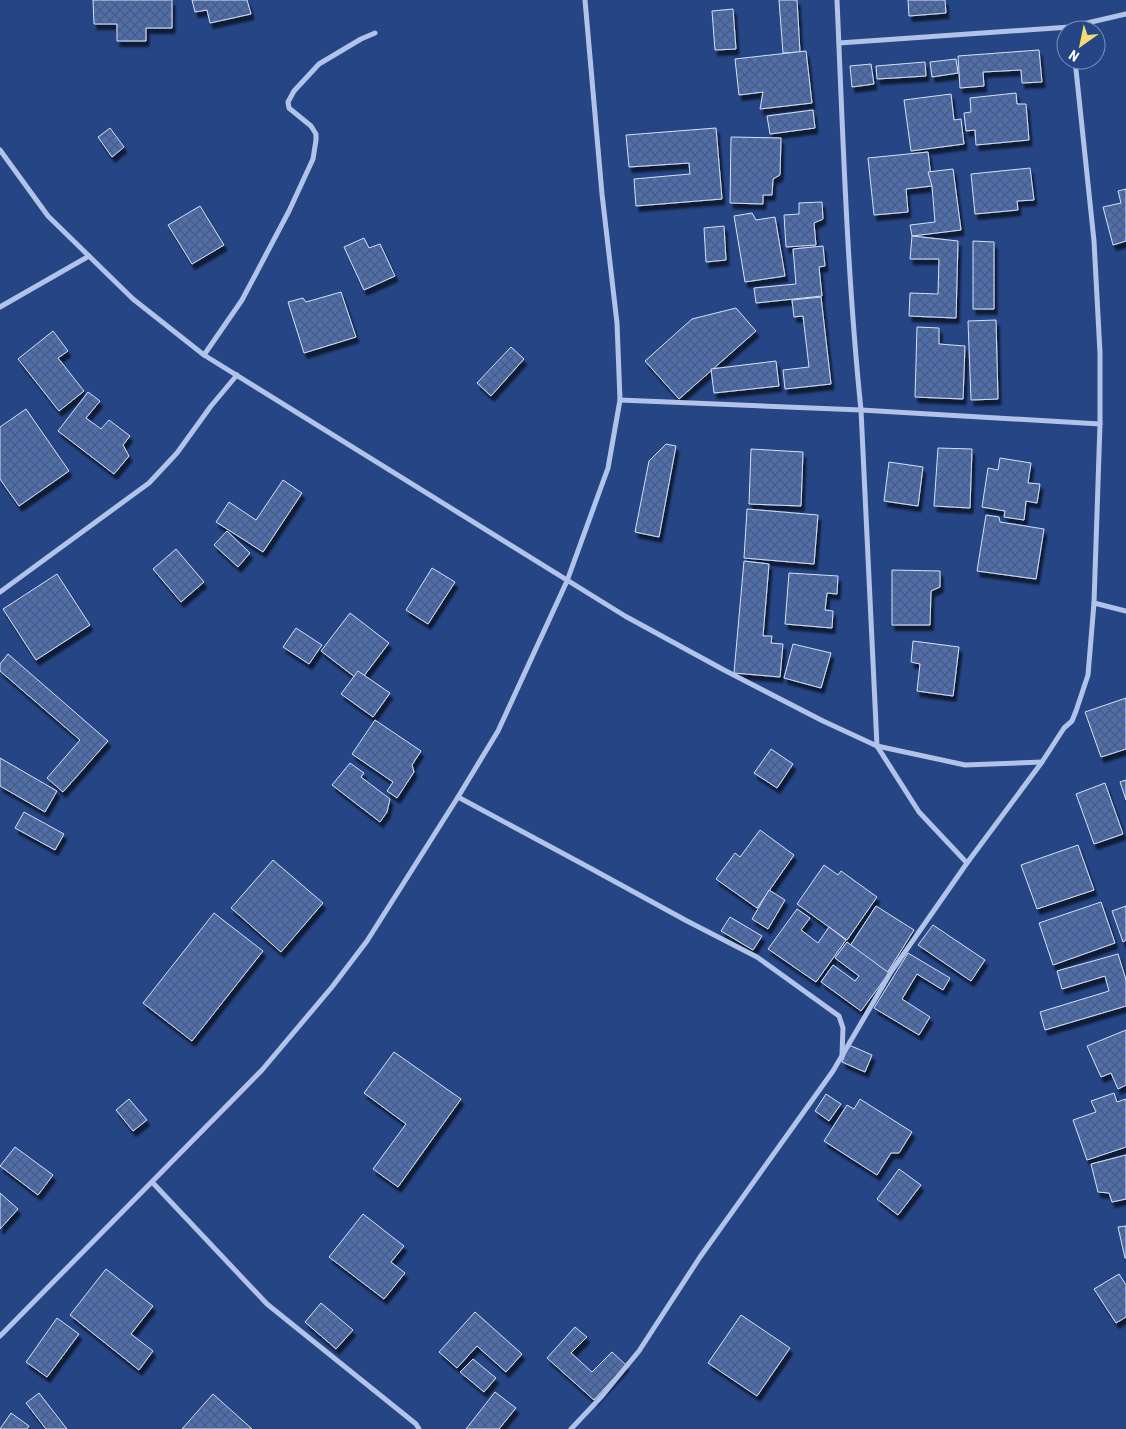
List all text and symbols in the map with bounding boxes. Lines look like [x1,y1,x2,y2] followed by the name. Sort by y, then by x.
[1056,20,1106,70] north arrow
[1066,47,1082,65] text: N

